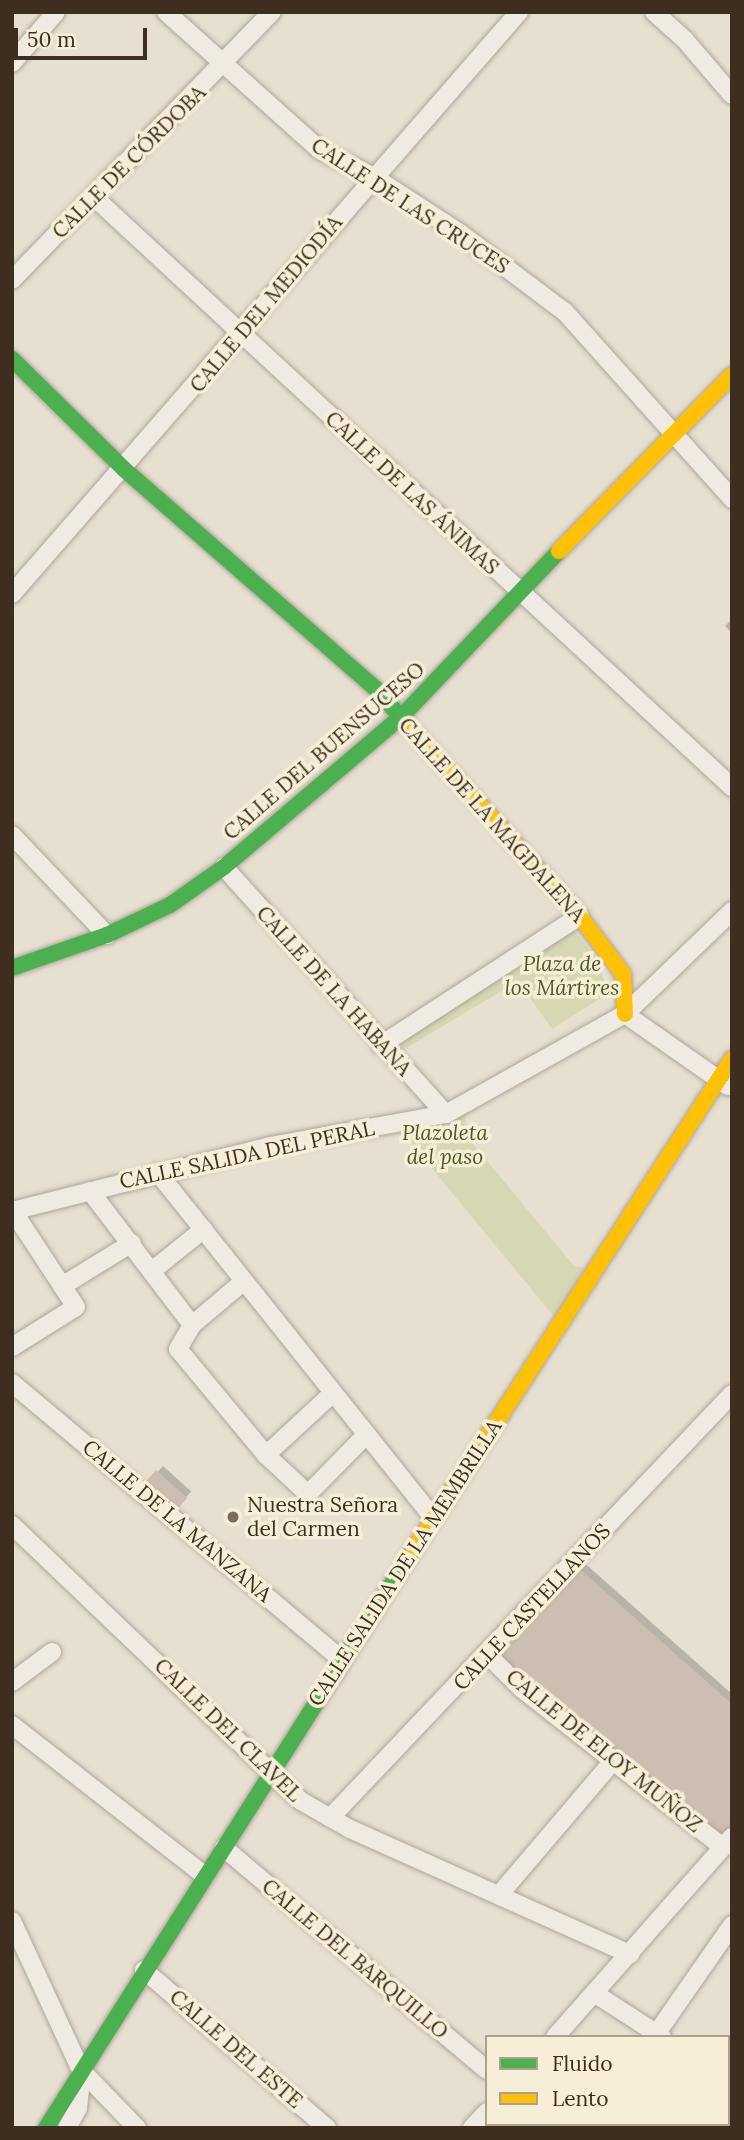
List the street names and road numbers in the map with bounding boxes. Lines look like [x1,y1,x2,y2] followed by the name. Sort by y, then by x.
[47,80,211,244] street label: CALLE DE CÓRDOBA
[306,133,514,279] street label: CALLE DE LAS CRUCES
[185,210,347,398] street label: CALLE DEL MEDIODÍA
[320,406,504,580] street label: CALLE DE LAS ÁNIMAS
[218,657,430,845] street label: CALLE DEL BUENSUCESO
[393,712,591,928] street label: CALLE DE LA MAGDALENA
[251,901,417,1081] street label: CALLE DE LA HABANA
[117,1116,377,1194] street label: CALLE SALIDA DEL PERAL
[303,1415,507,1711] street label: CALLE SALIDA DE LA MEMBRILLA
[77,1434,277,1608] street label: CALLE DE LA MANZANA
[448,1518,616,1696] street label: CALLE CASTELLANOS
[149,1653,307,1807] street label: CALLE DEL CLAVEL
[501,1664,707,1838] street label: CALLE DE ELOY MUÑOZ
[257,1874,453,2044] street label: CALLE DEL BARQUILLO
[164,1984,308,2114] street label: CALLE DEL ESTE

